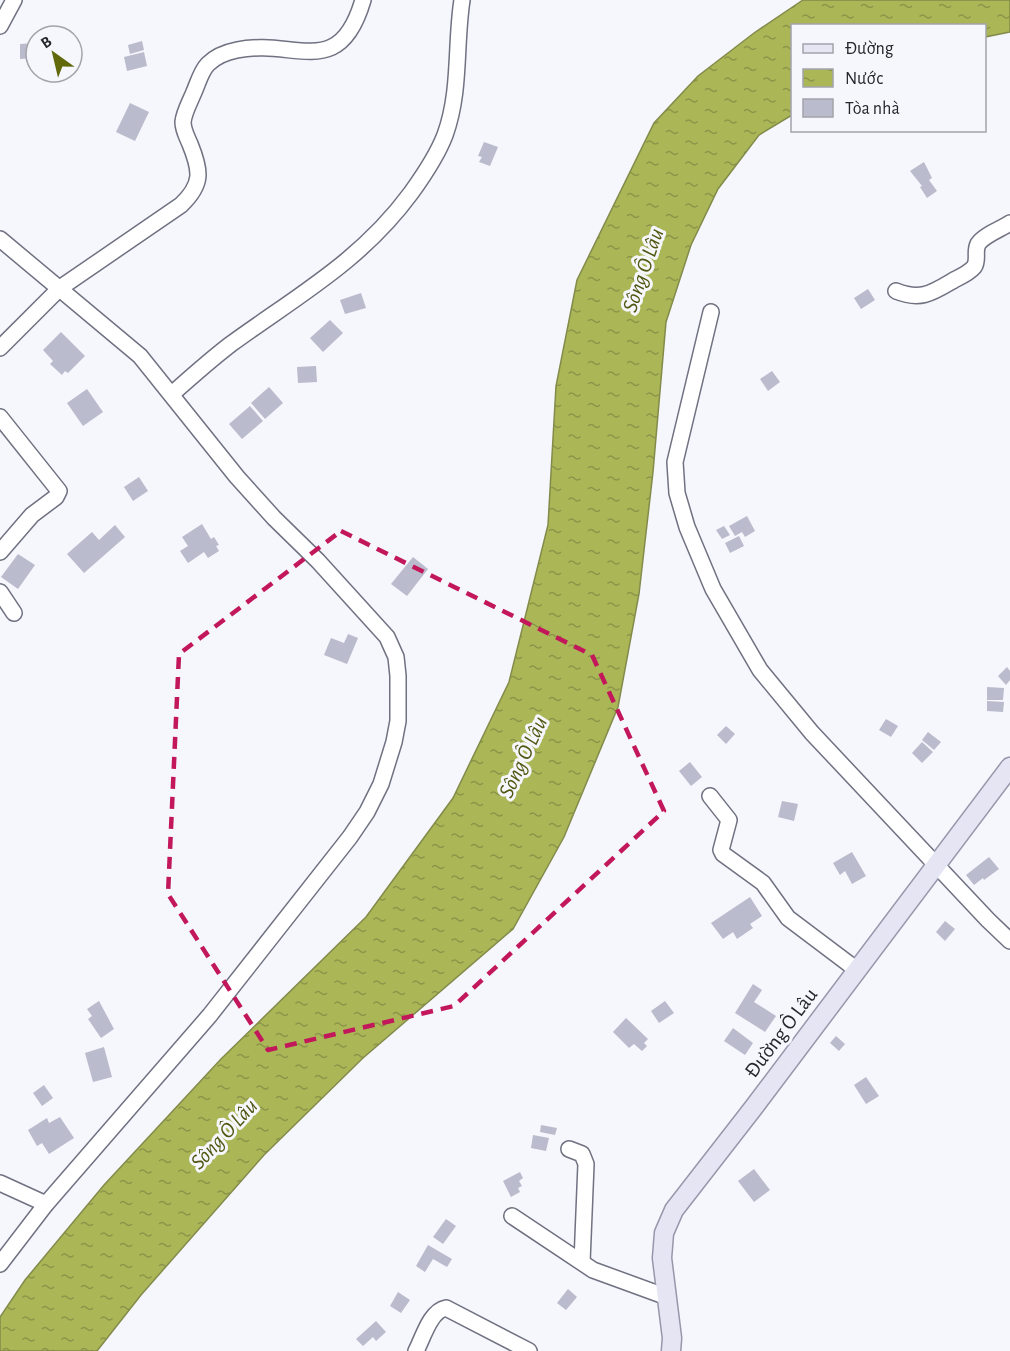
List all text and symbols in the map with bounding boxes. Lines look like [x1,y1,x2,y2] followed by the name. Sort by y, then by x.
[24,24,84,84] north arrow
[791,24,986,132] legend
[38,33,54,52] text: B
[845,40,894,58] text: Đường
[845,70,883,88] text: Nước
[845,100,900,118] text: Tòa nhà
[617,225,668,315] water label: Sông Ô Lâu
[494,713,551,801] water label: Sông Ô Lâu
[739,983,821,1082] street label: Đường Ô Lâu
[186,1094,262,1173] water label: Sông Ô Lâu

